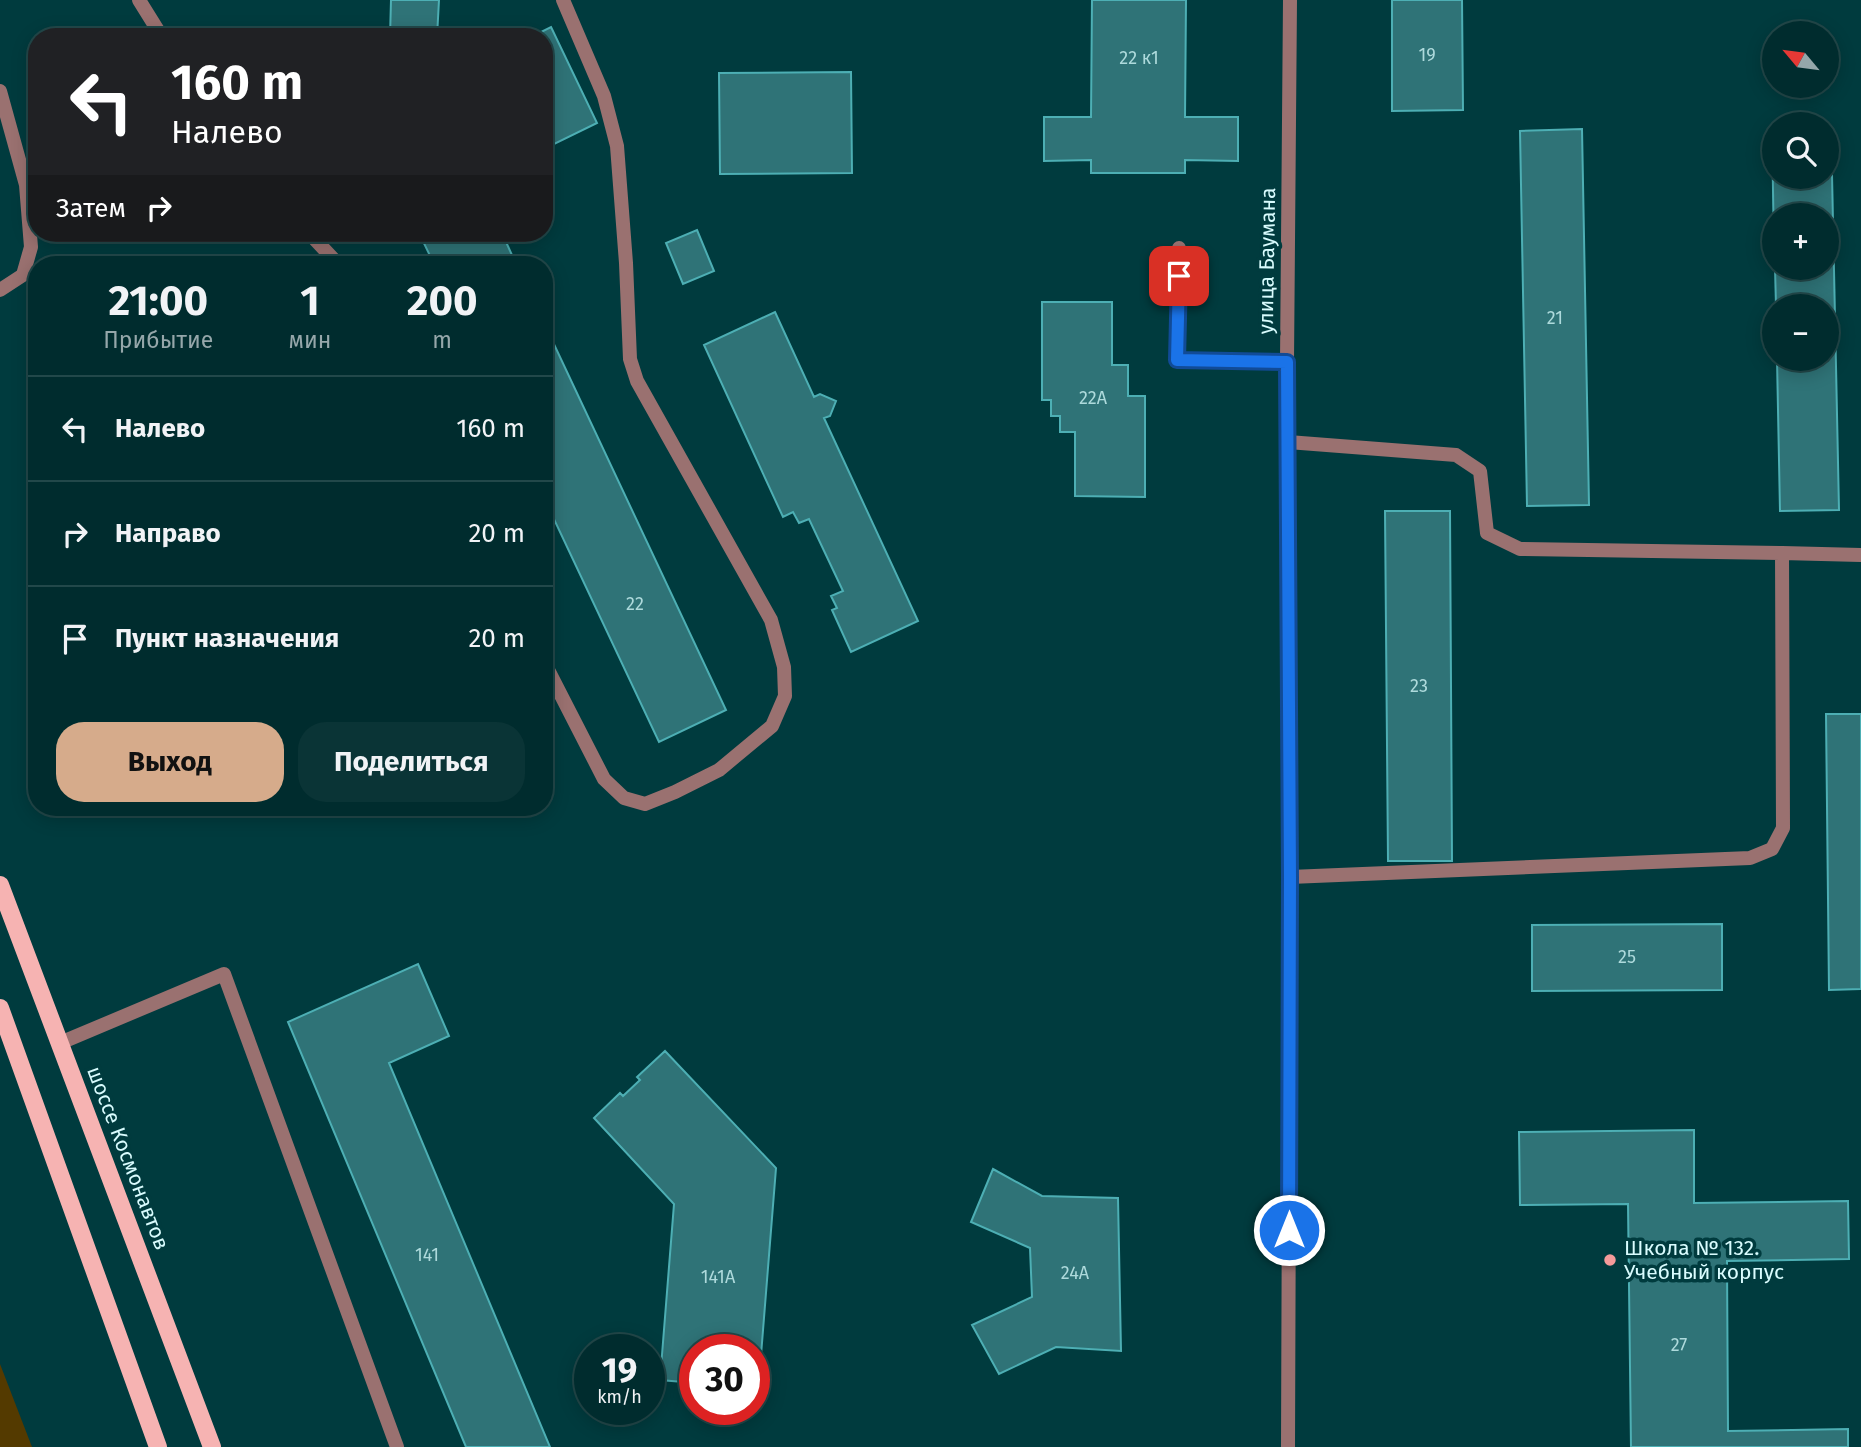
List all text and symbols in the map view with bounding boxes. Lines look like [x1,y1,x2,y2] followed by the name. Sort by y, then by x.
[1762,21,1839,98] north arrow
[1762,21,1839,371] map controls
[1418,44,1436,66] house number: 19
[1119,47,1159,69] house number: 22 к1
[171,53,303,112] text: 160 m
[56,56,147,147] icon: left
[1762,112,1839,189] button: search
[171,113,283,151] text: Налево
[1253,187,1281,335] street label: улица Баумана
[140,189,178,227] icon: right
[56,193,126,224] text: Затем
[1762,203,1839,280] button: +
[1149,246,1209,306] pin
[1160,257,1198,295] icon: arrive
[109,276,208,326] text: 21:00
[300,276,320,326] text: 1
[407,276,478,326] text: 200
[1762,294,1839,371] button: −
[1547,307,1563,329] house number: 21
[103,326,213,354] text: Прибытие
[289,326,331,354] text: мин
[432,326,452,354] text: m
[1079,387,1108,409] house number: 22А
[56,410,94,448] icon: left
[115,413,205,444] text: Налево
[456,413,525,444] text: 160 m
[56,515,94,553] icon: right
[115,518,221,549] text: Направо
[468,518,525,549] text: 20 m
[626,593,644,615] house number: 22
[56,620,94,658] icon: arrive
[115,623,339,654] text: Пункт назначения
[468,623,525,654] text: 20 m
[1410,675,1428,697] house number: 23
[56,722,284,802] button: Выход
[298,722,525,802] button: Поделиться
[1618,946,1636,968] house number: 25
[81,1063,175,1253] street label: шоссе Космонавтов
[1252,1193,1326,1267] position arrow
[1624,1235,1784,1285] place label: Школа № 132. Учебный корпус
[415,1244,439,1266] house number: 141
[1602,1252,1618,1268] marker: Школа № 132. Учебный корпус
[1061,1262,1090,1284] house number: 24А
[701,1266,736,1288] house number: 141А
[679,1334,770,1425] speed limit sign: 30
[1671,1334,1687,1356] house number: 27
[602,1349,637,1391] text: 19
[597,1386,642,1408] text: km/h

